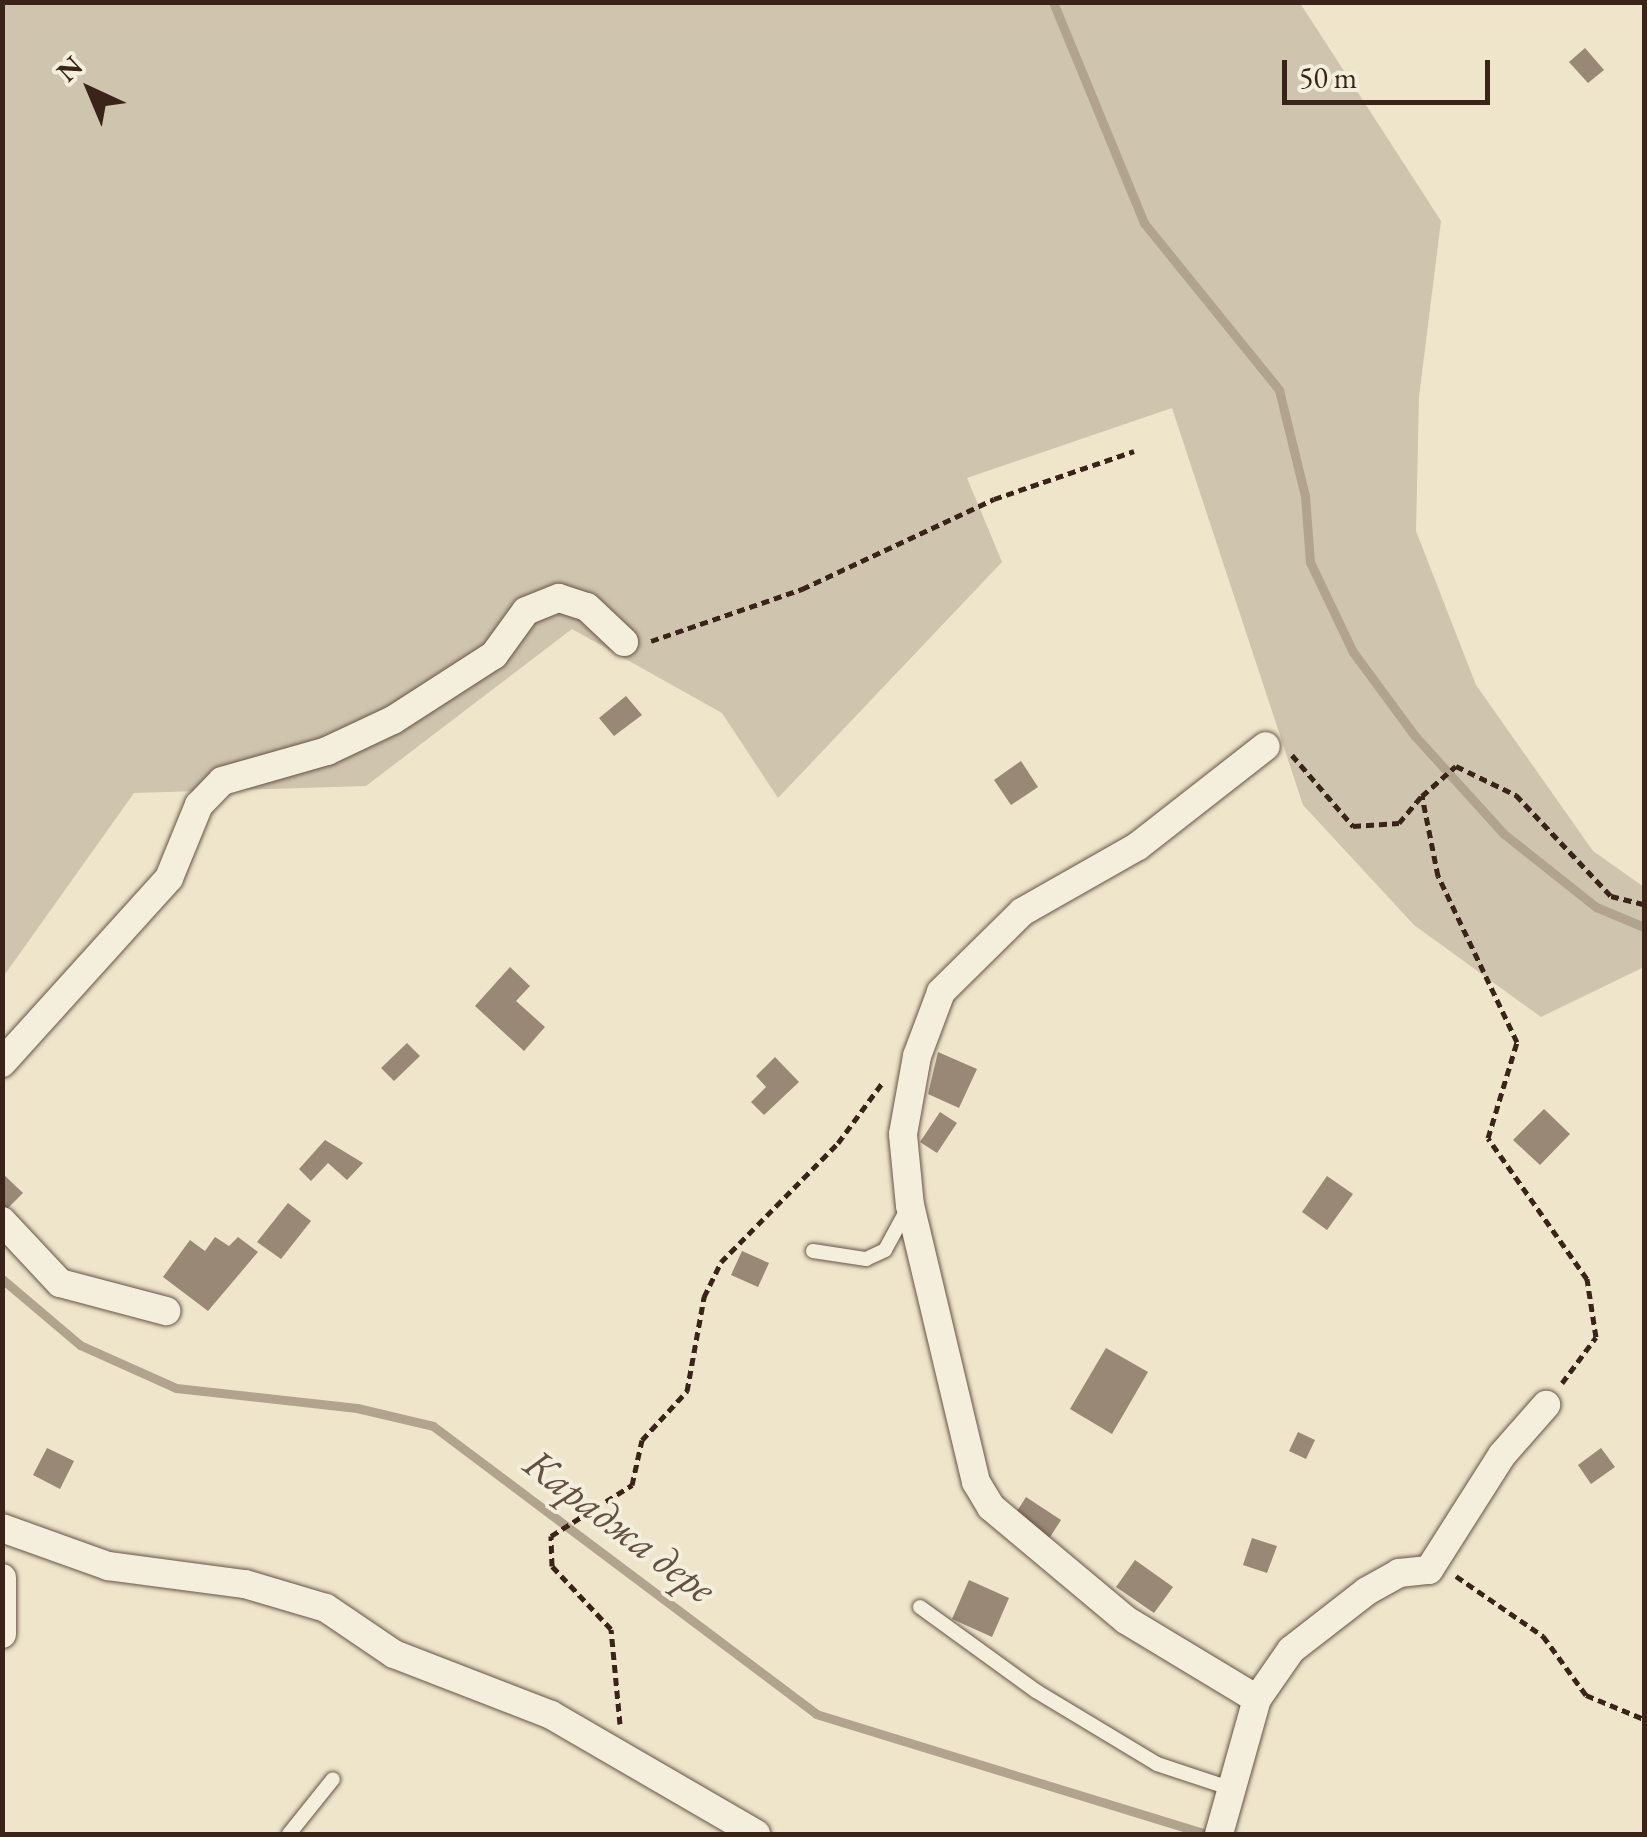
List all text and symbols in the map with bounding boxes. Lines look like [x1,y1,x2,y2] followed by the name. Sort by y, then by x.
[40,40,140,140] north arrow
[1287,40,1494,102] scale bar
[49,48,90,89] text: N
[1299,58,1357,97] text: 50 m
[514,1438,726,1614] water label: Караджа дере

